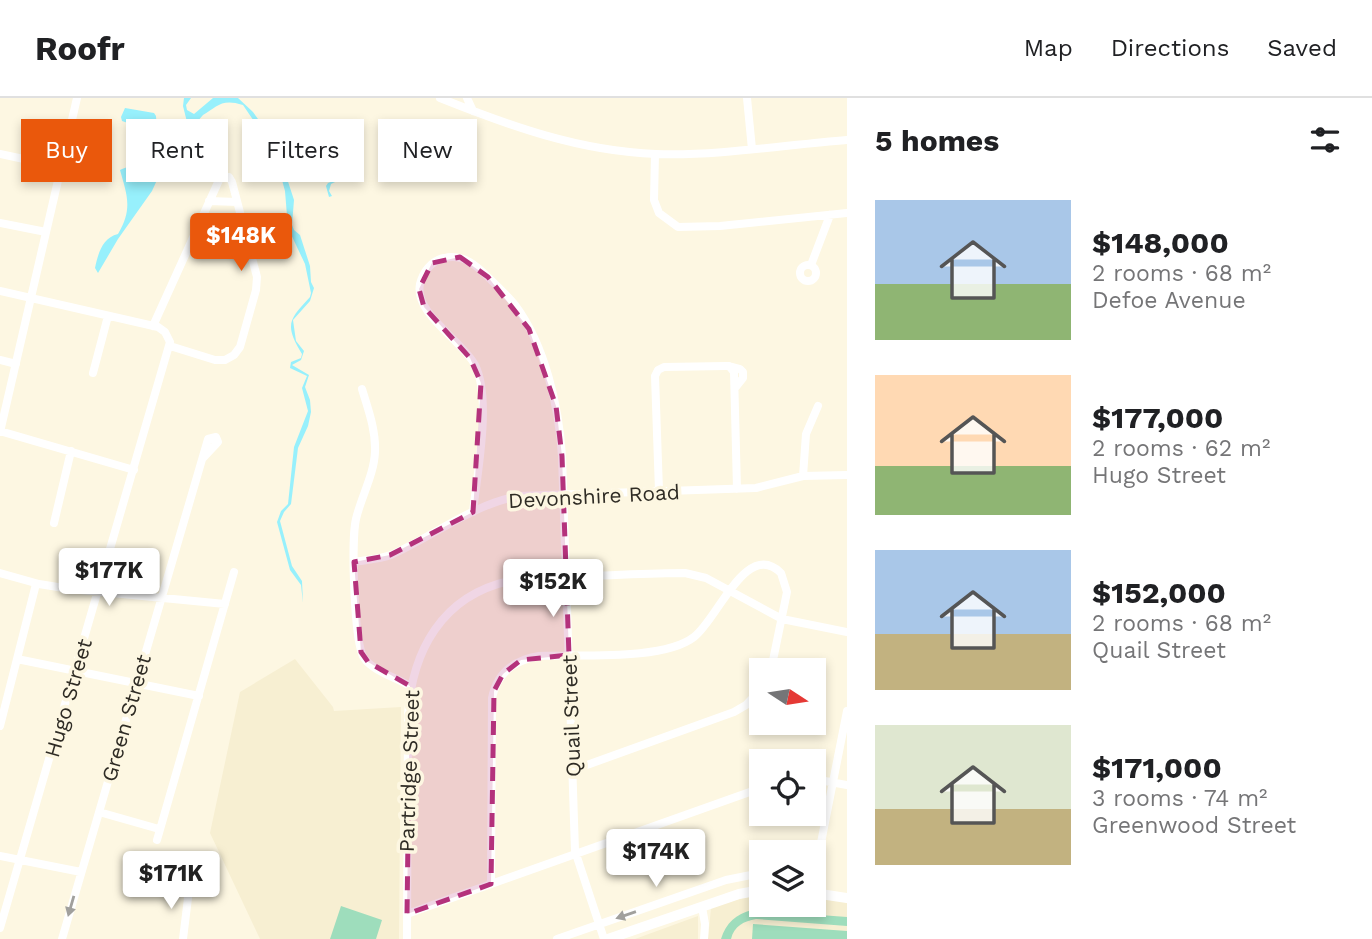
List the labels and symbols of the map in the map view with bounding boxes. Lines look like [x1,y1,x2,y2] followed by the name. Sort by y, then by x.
[192,214,290,273] pin: $148K
[508,479,680,513] street label: Devonshire Road
[60,548,158,608] pin: $177K
[504,560,602,619] pin: $152K
[39,636,97,760] street label: Hugo Street
[96,651,156,784] street label: Green Street
[556,654,586,778] street label: Quail Street
[749,658,826,735] north arrow
[394,689,424,853] street label: Partridge Street
[607,830,705,889] pin: $174K
[122,852,220,911] pin: $171K
[66,895,76,916] one-way arrow
[616,910,637,921] one-way arrow

